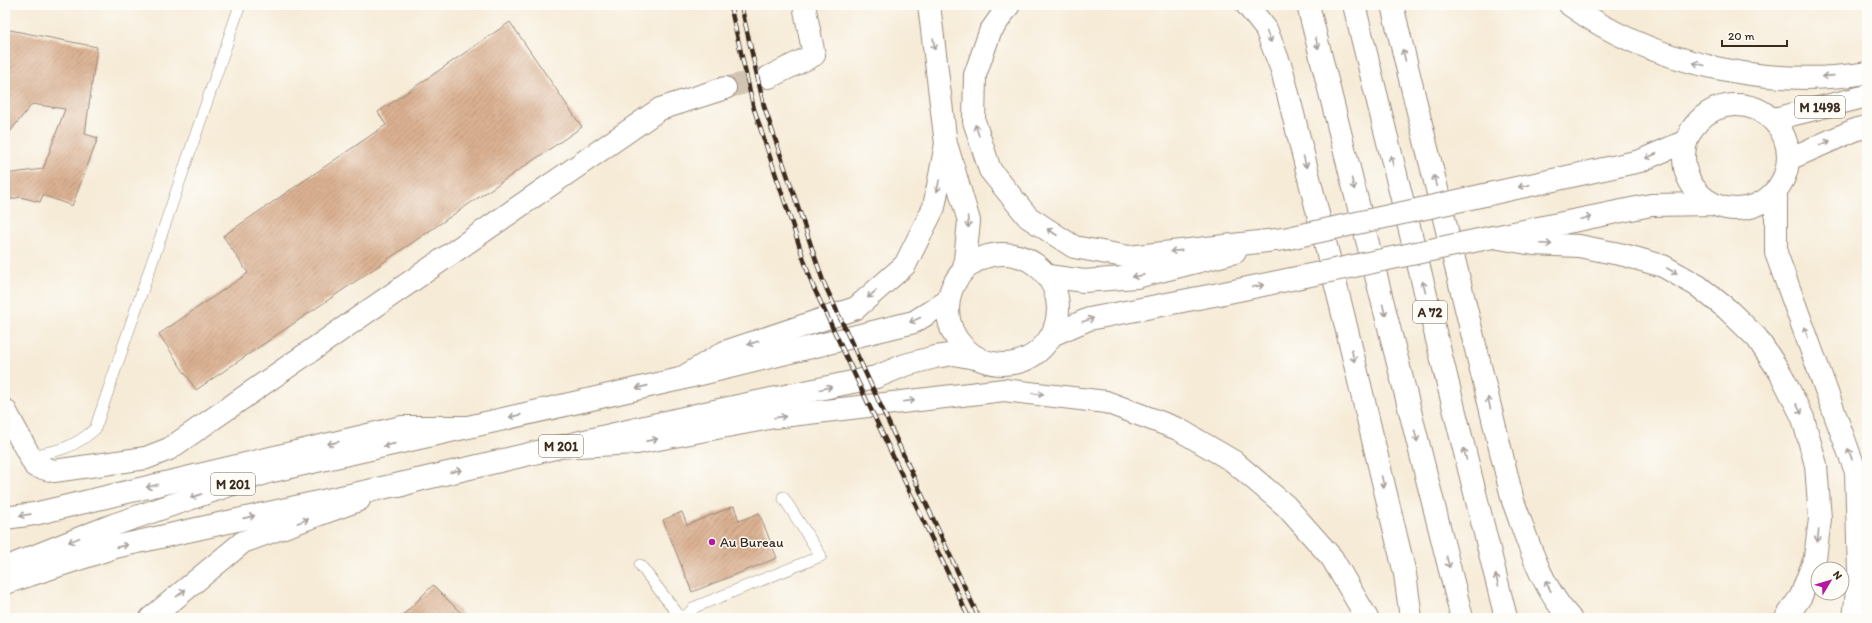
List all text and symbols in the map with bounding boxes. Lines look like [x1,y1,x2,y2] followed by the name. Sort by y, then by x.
[1722,22,1787,48] scale bar
[1728,29,1755,43] text: 20 m
[1266,30,1274,42] one-way arrow
[1314,36,1321,49] one-way arrow
[930,37,937,50] one-way arrow
[1400,49,1407,62] one-way arrow
[1693,59,1706,67] one-way arrow
[1822,72,1835,79] one-way arrow
[1795,96,1845,118] road number: M 1498
[972,125,980,137] one-way arrow
[1818,139,1830,147] one-way arrow
[1645,153,1657,161] one-way arrow
[1302,155,1309,168] one-way arrow
[1388,155,1396,168] one-way arrow
[1431,175,1438,188] one-way arrow
[1349,177,1357,190] one-way arrow
[933,179,941,192] one-way arrow
[1518,183,1531,191] one-way arrow
[1579,214,1592,222] one-way arrow
[964,215,971,228] one-way arrow
[1046,228,1057,236] one-way arrow
[1539,241,1552,248] one-way arrow
[1170,248,1183,255] one-way arrow
[1666,268,1678,276] one-way arrow
[1132,273,1145,281] one-way arrow
[1419,281,1427,294] one-way arrow
[1251,282,1264,290] one-way arrow
[867,290,877,299] one-way arrow
[1413,301,1447,323] road number: A 72
[1381,303,1389,316] one-way arrow
[1081,316,1094,323] one-way arrow
[910,317,922,324] one-way arrow
[1801,327,1809,339] one-way arrow
[747,340,760,347] one-way arrow
[1349,349,1357,362] one-way arrow
[819,383,832,391] one-way arrow
[635,384,648,392] one-way arrow
[1031,390,1044,398] one-way arrow
[1485,396,1493,409] one-way arrow
[902,397,915,404] one-way arrow
[1795,403,1803,415] one-way arrow
[509,413,522,421] one-way arrow
[773,413,786,421] one-way arrow
[1413,429,1420,442] one-way arrow
[539,435,583,457] road number: M 201
[645,436,658,444] one-way arrow
[327,439,340,447] one-way arrow
[383,441,396,449] one-way arrow
[1461,448,1468,461] one-way arrow
[1846,448,1853,461] one-way arrow
[449,466,462,474] one-way arrow
[211,473,255,495] road number: M 201
[1379,475,1387,488] one-way arrow
[146,482,159,490] one-way arrow
[191,493,203,501] one-way arrow
[19,511,32,519] one-way arrow
[242,513,255,521] one-way arrow
[296,516,308,524] one-way arrow
[1814,529,1822,542] one-way arrow
[720,534,784,551] place label: Au Bureau
[68,537,80,545] one-way arrow
[707,537,717,547] marker: Au Bureau
[115,541,128,549] one-way arrow
[1444,556,1452,569] one-way arrow
[1810,561,1850,601] north arrow
[1830,568,1845,582] text: N
[1492,574,1500,587] one-way arrow
[1544,580,1552,592] one-way arrow
[175,589,186,598] one-way arrow

